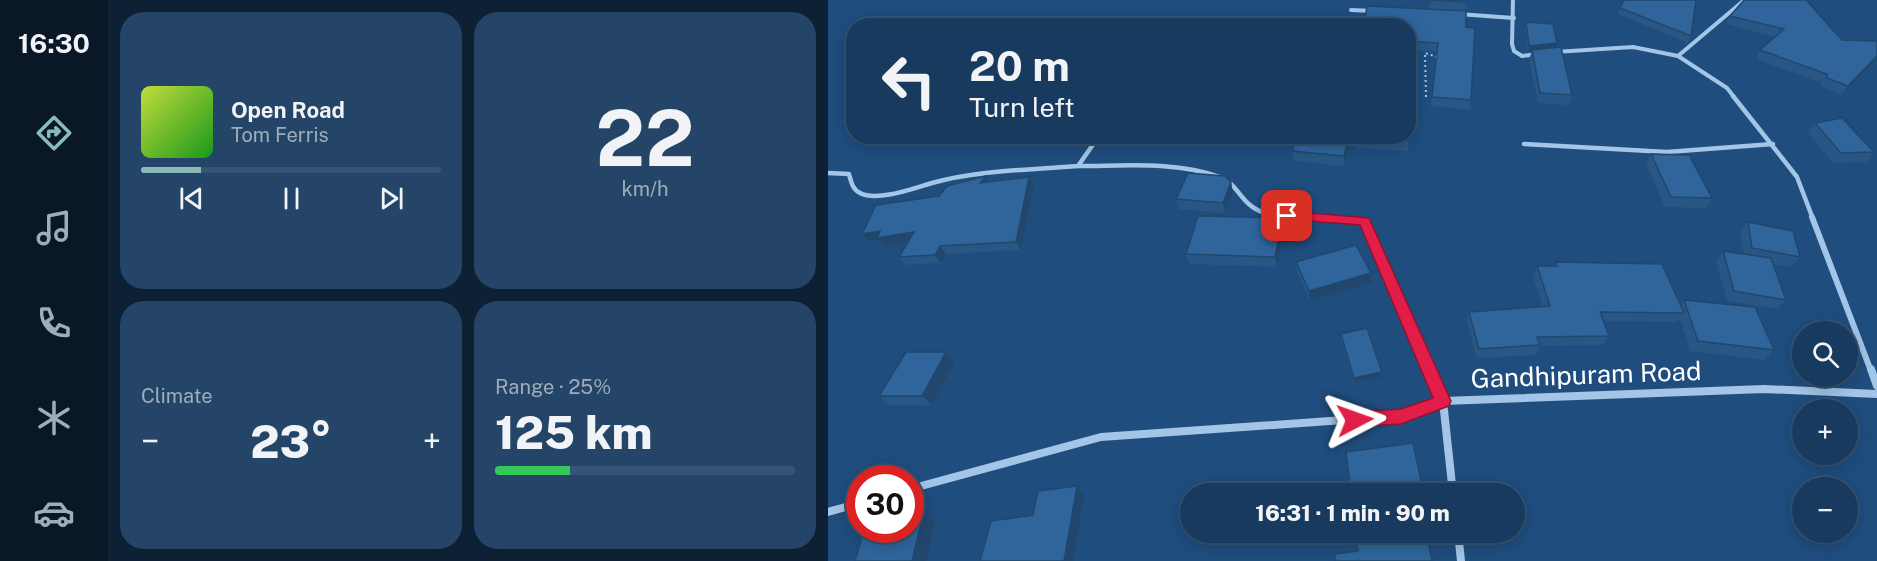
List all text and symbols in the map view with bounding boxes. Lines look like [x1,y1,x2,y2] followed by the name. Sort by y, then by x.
[18,27,90,59] text: 16:30
[969,41,1070,90] text: 20 m
[870,42,948,120] icon: left
[969,91,1075,123] text: Turn left
[595,92,695,184] text: 22
[231,97,345,123] text: Open Road
[33,112,75,154] icon: directions
[231,123,329,147] text: Tom Ferris
[621,177,669,201] text: km/h
[175,182,208,215] icon: previous
[275,182,308,215] icon: pause
[375,182,408,215] icon: next
[1261,190,1312,241] pin
[1270,199,1303,232] icon: arrive
[33,207,75,249] icon: music
[33,302,75,344] icon: phone
[1792,321,1858,543] map controls
[1792,321,1858,387] button: search
[1470,355,1702,394] street label: Gandhipuram Road
[495,375,611,399] text: Range · 25%
[141,384,213,408] text: Climate
[1323,388,1387,452] position arrow
[33,397,75,439] icon: climate
[1792,399,1858,465] button: +
[495,406,652,459] text: 125 km
[250,415,332,468] text: 23°
[141,422,159,460] text: −
[423,422,441,460] text: +
[846,465,924,543] speed limit sign: 30
[1792,477,1858,543] button: −
[33,492,75,534] icon: car
[1255,500,1450,526] text: 16:31 · 1 min · 90 m

